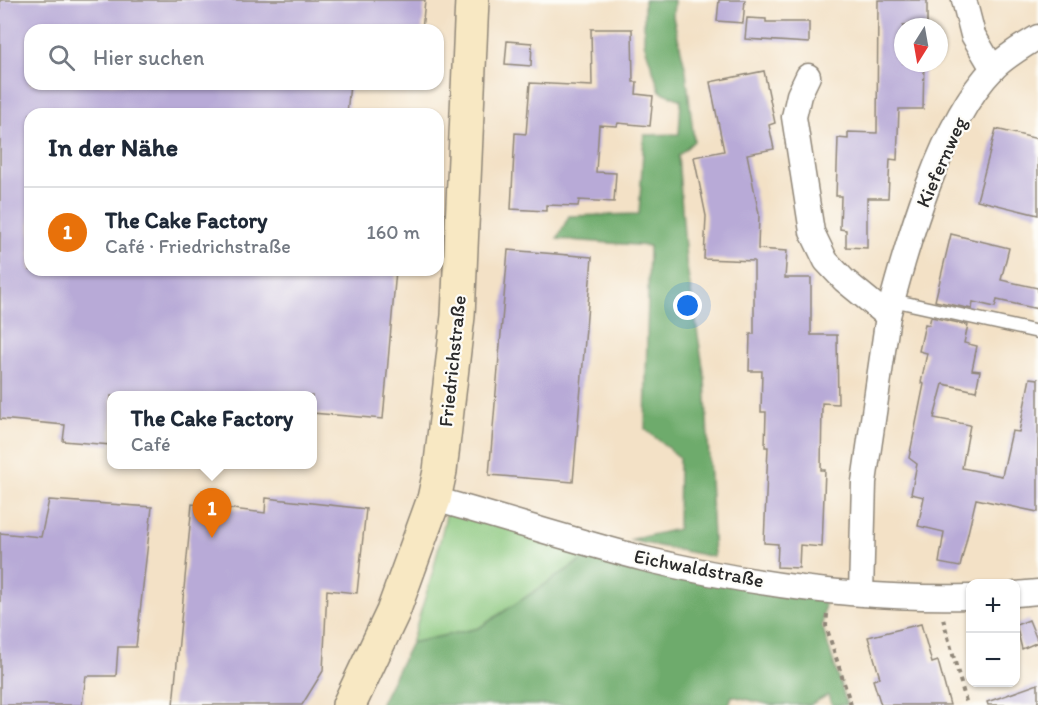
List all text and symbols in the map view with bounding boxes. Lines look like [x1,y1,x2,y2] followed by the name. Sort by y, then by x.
[894,18,948,72] north arrow
[24,24,444,90] search box
[45,41,78,74] icon: search
[93,44,204,71] text: Hier suchen
[910,112,972,211] street label: Kiefernweg
[48,131,178,163] text: In der Nähe
[105,207,267,234] text: The Cake Factory
[63,220,72,244] text: 1
[367,220,420,244] text: 160 m
[105,234,291,258] text: Café · Friedrichstraße
[673,291,702,320] your location
[433,294,471,428] street label: Friedrichstraße
[107,391,317,469] popup
[131,405,293,432] text: The Cake Factory
[131,432,171,456] text: Café
[192,488,232,538] pin: 1
[632,544,766,592] street label: Eichwaldstraße
[966,579,1020,687] map controls
[966,579,1020,633] button: +
[966,633,1020,687] button: −

